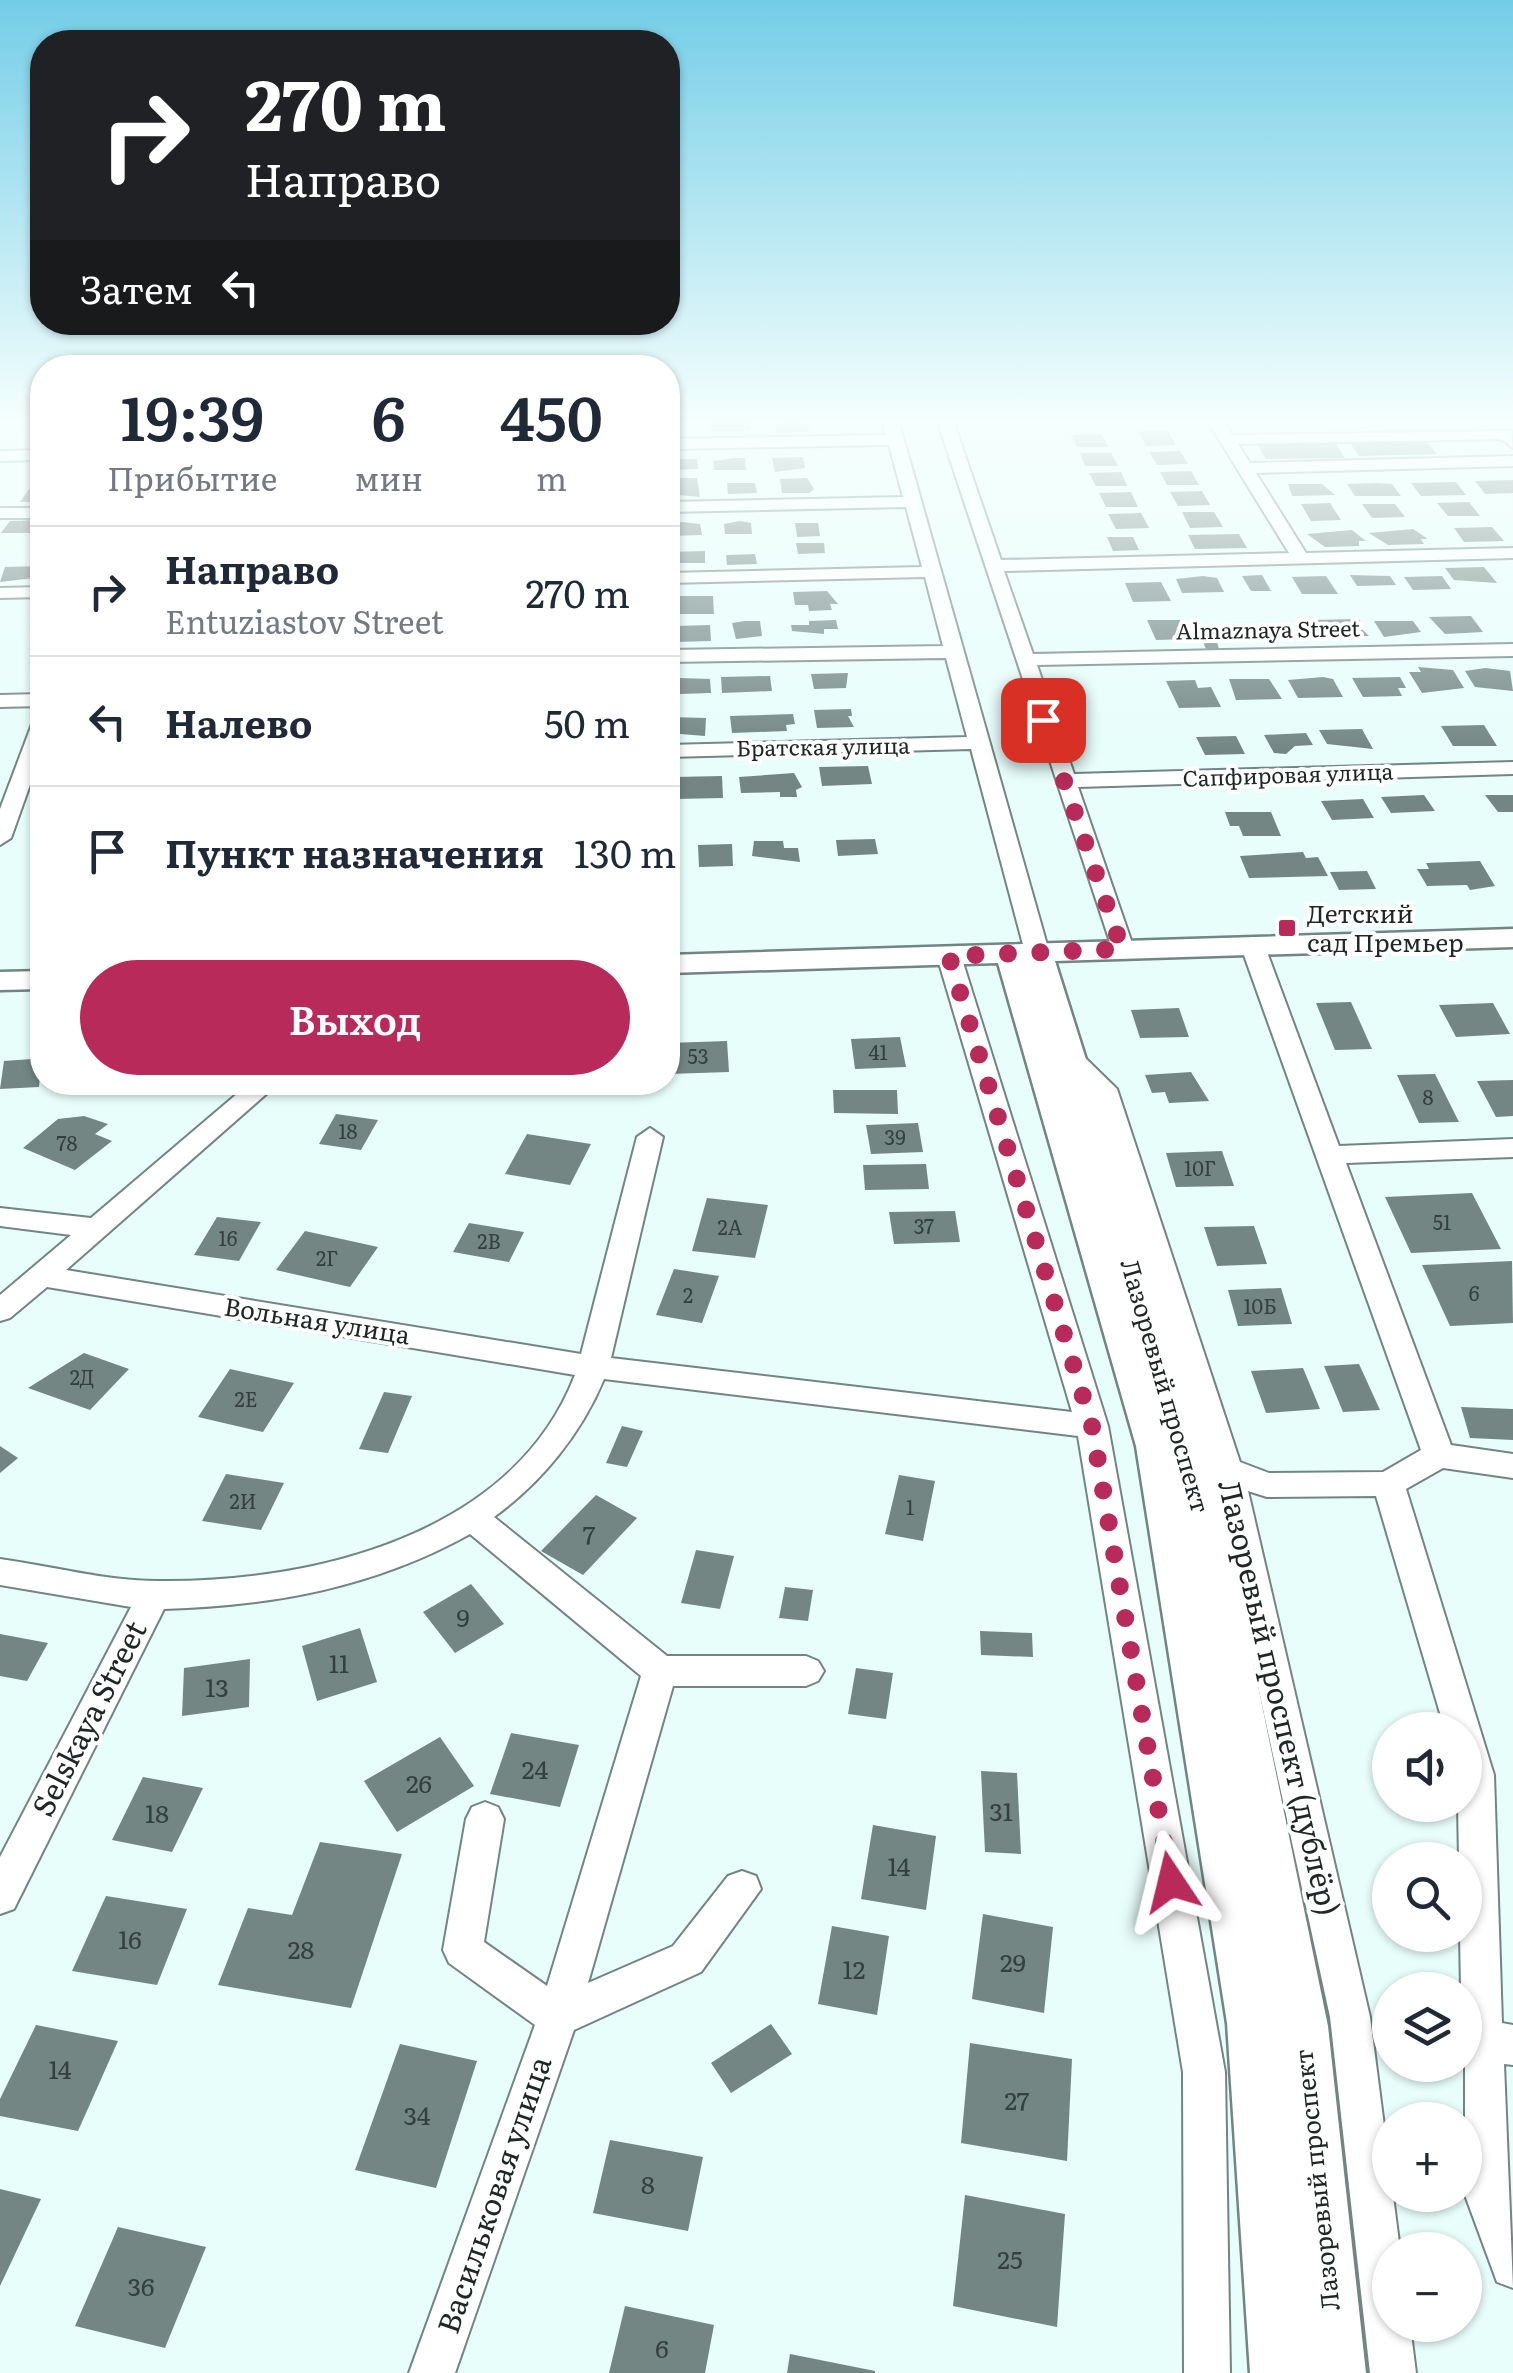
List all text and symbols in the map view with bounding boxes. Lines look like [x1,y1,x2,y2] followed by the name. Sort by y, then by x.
[245,49,447,153] text: 270 m
[80,70,210,200] icon: right
[245,144,441,211] text: Направо
[80,259,193,316] text: Затем
[213,260,268,315] icon: left
[121,370,264,459] text: 19:39
[372,370,406,459] text: 6
[500,370,603,459] text: 450
[107,453,277,501] text: Прибытие
[355,453,423,501] text: мин
[536,453,567,501] text: m
[165,539,339,596] text: Направо
[525,563,630,620] text: 270 m
[80,564,135,619] icon: right
[165,596,444,644] text: Entuziastov Street
[1176,610,1360,647] street label: Almaznaya Street
[1001,678,1086,763] pin
[165,693,312,750] text: Налево
[544,693,630,750] text: 50 m
[1016,693,1071,748] icon: arrive
[80,694,135,749] icon: left
[736,727,910,764] street label: Братская улица
[1182,753,1394,794] street label: Сапфировая улица
[165,823,544,880] text: Пункт назначения
[574,823,676,880] text: 130 m
[80,824,135,879] icon: arrive
[1307,894,1464,960] place label: Детский сад Премьер
[1276,917,1298,939] marker: Детский сад Премьер
[80,960,630,1075] button: Выход
[868,1036,888,1066] house number: 41
[688,1040,709,1070] house number: 53
[1422,1081,1434,1111] house number: 8
[338,1115,358,1145] house number: 18
[884,1121,906,1151] house number: 39
[56,1127,78,1157] house number: 78
[1184,1152,1216,1182] house number: 10Г
[1433,1206,1451,1236] house number: 51
[914,1210,934,1240] house number: 37
[718,1211,743,1241] house number: 2А
[219,1222,238,1252] house number: 16
[477,1225,501,1255] house number: 2В
[316,1242,338,1272] house number: 2Г
[1112,1254,1220,1517] street label: Лазоревый проспект
[1469,1277,1480,1307] house number: 6
[683,1279,693,1309] house number: 2
[222,1287,413,1353] street label: Вольная улица
[1243,1290,1277,1320] house number: 10Б
[70,1361,94,1391] house number: 2Д
[235,1383,257,1413] house number: 2Е
[1209,1475,1352,1919] street label: Лазоревый проспект (дублёр)
[230,1485,256,1515] house number: 2И
[906,1491,914,1521] house number: 1
[583,1515,596,1552] house number: 7
[456,1598,470,1635] house number: 9
[19,1612,156,1823] street label: Selskaya Street
[329,1644,349,1681] house number: 11
[205,1668,229,1705] house number: 13
[1372,1712,1482,2342] map controls
[1372,1712,1482,1822] button: sound
[522,1750,548,1787] house number: 24
[406,1764,432,1801] house number: 26
[989,1792,1013,1829] house number: 31
[145,1794,169,1831] house number: 18
[1119,1830,1223,1934] position arrow
[1372,1842,1482,1952] button: search
[888,1847,911,1884] house number: 14
[118,1920,142,1957] house number: 16
[288,1930,314,1967] house number: 28
[1000,1943,1026,1980] house number: 29
[843,1950,865,1987] house number: 12
[1372,1972,1482,2082] button: layers
[1283,2048,1348,2313] street label: Лазоревый проспект
[424,2049,561,2339] street label: Васильковая улица
[49,2050,72,2087] house number: 14
[1004,2081,1030,2118] house number: 27
[403,2096,431,2133] house number: 34
[1372,2102,1482,2212] button: +
[641,2165,655,2202] house number: 8
[1372,2232,1482,2342] button: −
[997,2240,1023,2277] house number: 25
[128,2267,154,2304] house number: 36
[655,2329,669,2366] house number: 6

